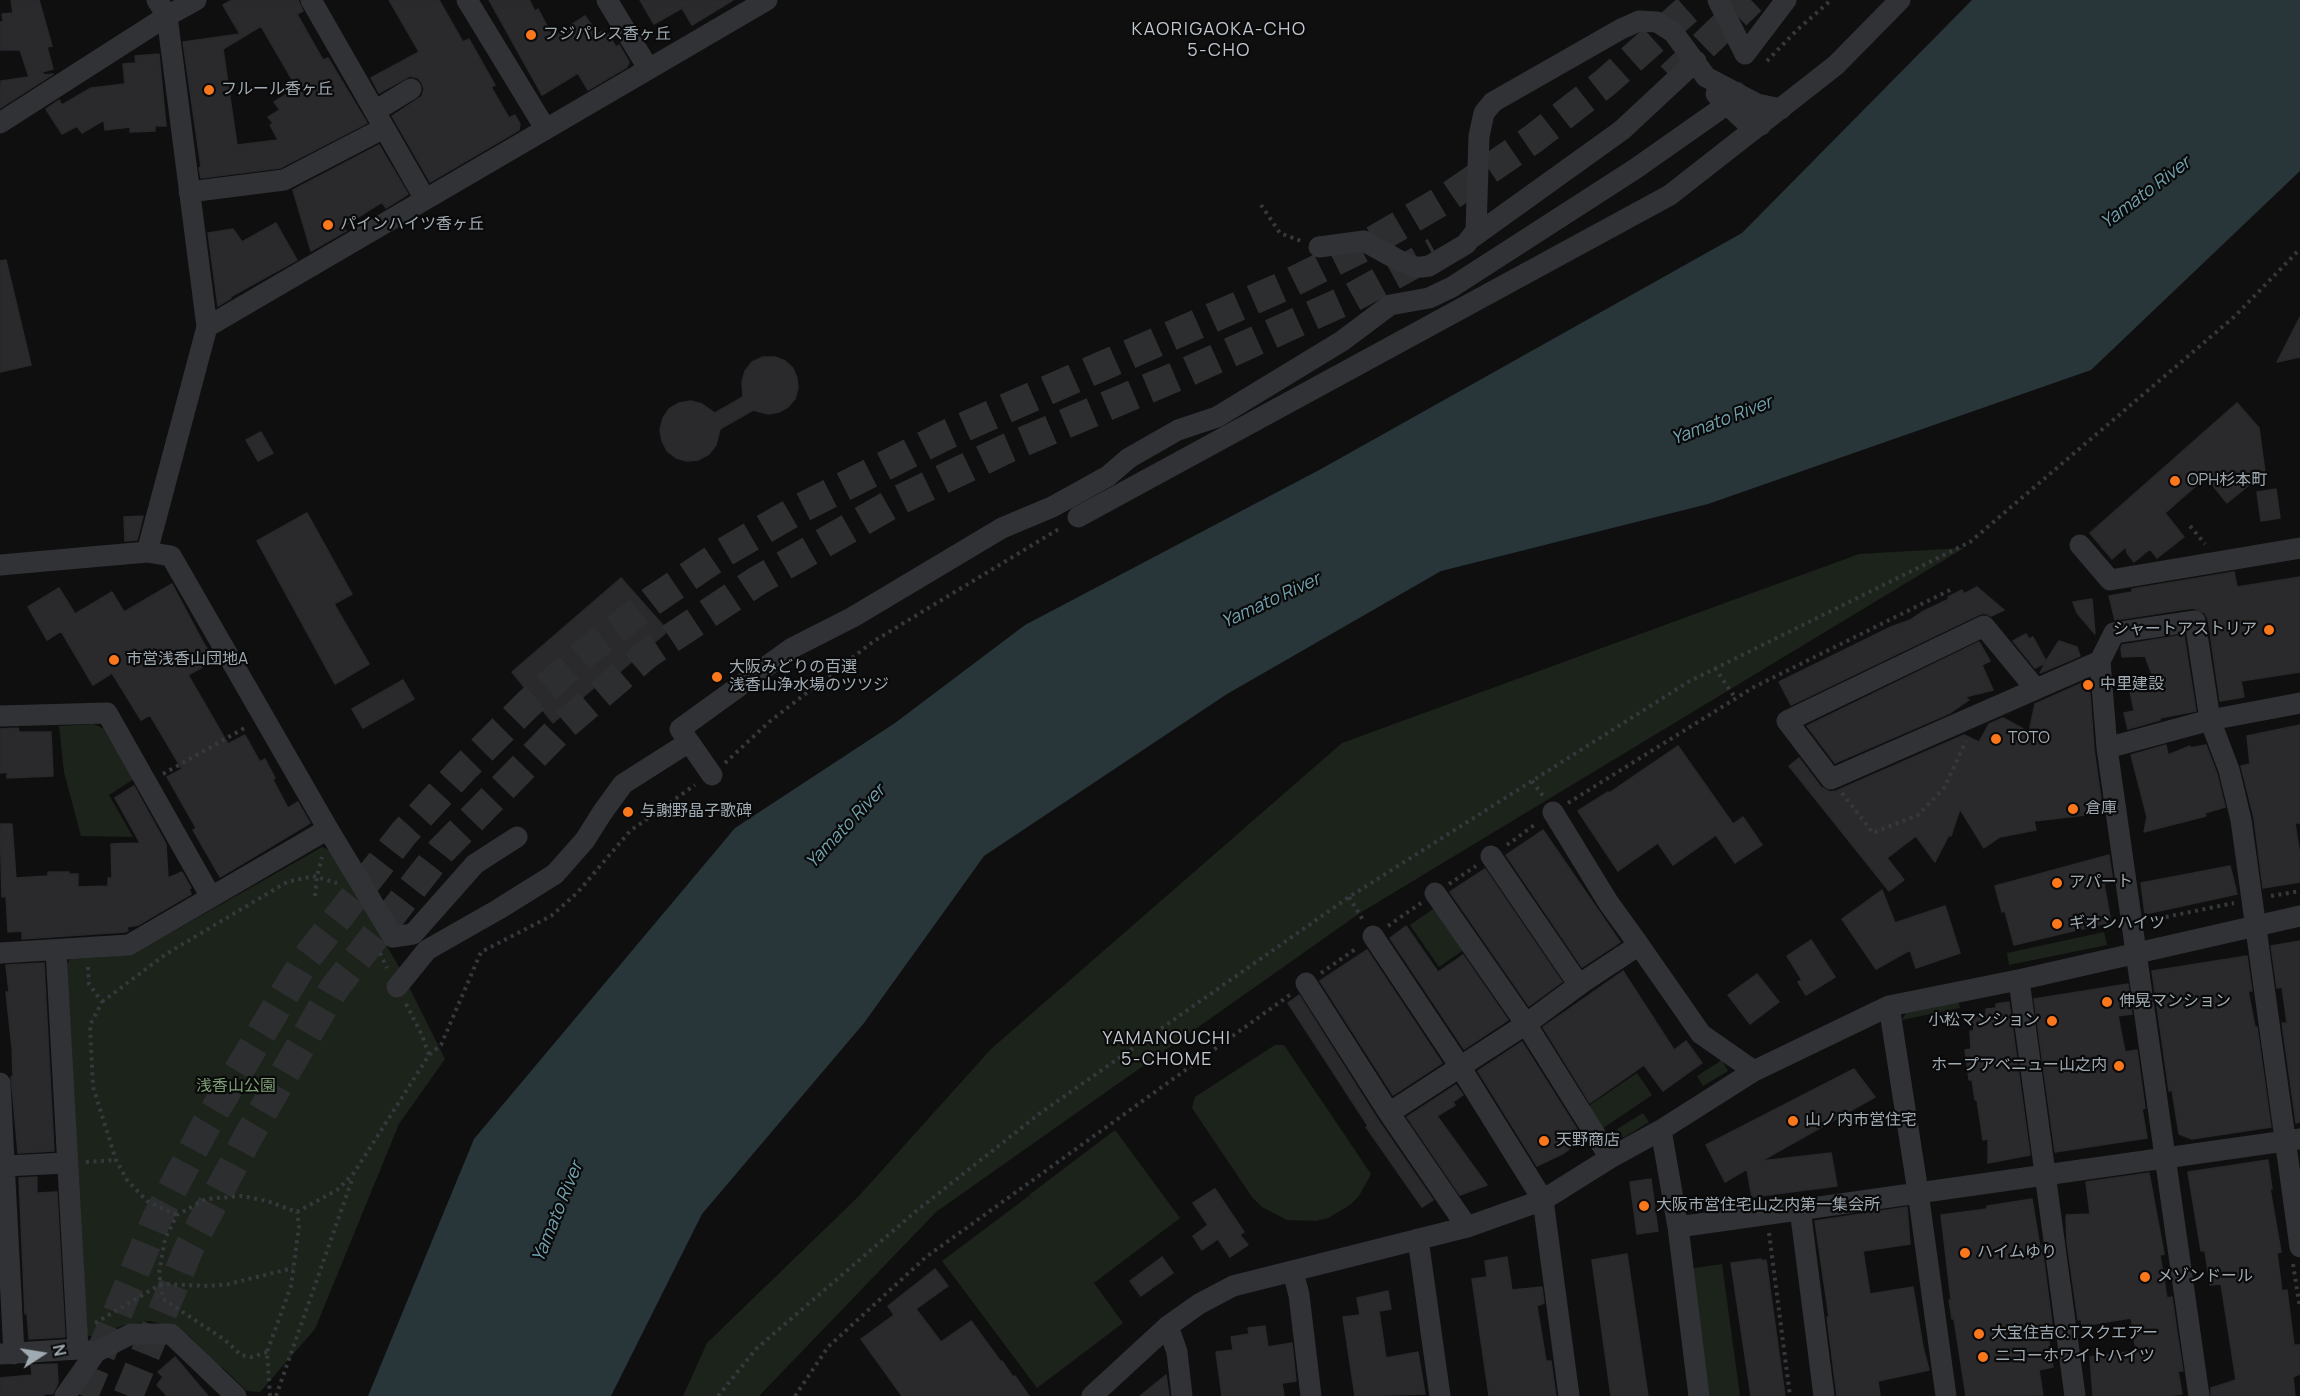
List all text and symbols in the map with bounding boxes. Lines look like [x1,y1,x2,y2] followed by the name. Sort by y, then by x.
[1131,19,1307,62] district label: KAORIGAOKA-CHO 5-CHO
[543,25,671,45] place label: フジパレス香ヶ丘
[524,28,538,42] marker: フジパレス香ヶ丘
[221,80,333,100] place label: フルール香ヶ丘
[202,83,216,97] marker: フルール香ヶ丘
[2097,152,2195,234] water label: Yamato River
[340,215,484,235] place label: パインハイツ香ヶ丘
[321,218,335,232] marker: パインハイツ香ヶ丘
[1669,392,1775,450] water label: Yamato River
[2187,471,2267,491] place label: OPH杉本町
[2168,474,2182,488] marker: OPH杉本町
[1218,569,1324,633] water label: Yamato River
[2113,620,2257,640] place label: シャートアストリア
[2262,623,2276,637] marker: シャートアストリア
[126,650,248,670] place label: 市営浅香山団地A
[107,653,121,667] marker: 市営浅香山団地A
[729,658,889,696] place label: 大阪みどりの百選 浅香山浄水場のツツジ
[710,670,724,684] marker: 大阪みどりの百選 浅香山浄水場のツツジ
[2100,675,2164,695] place label: 中里建設
[2081,678,2095,692] marker: 中里建設
[2008,729,2050,749] place label: TOTO
[1989,732,2003,746] marker: TOTO
[802,781,890,873] water label: Yamato River
[2085,799,2117,819] place label: 倉庫
[640,802,752,822] place label: 与謝野晶子歌碑
[2066,802,2080,816] marker: 倉庫
[621,805,635,819] marker: 与謝野晶子歌碑
[2069,873,2133,893] place label: アパート
[2050,876,2064,890] marker: アパート
[2069,914,2165,934] place label: ギオンハイツ
[2050,917,2064,931] marker: ギオンハイツ
[2119,992,2231,1012] place label: 伸晃マンション
[2100,995,2114,1009] marker: 伸晃マンション
[1928,1011,2040,1031] place label: 小松マンション
[2045,1014,2059,1028] marker: 小松マンション
[1102,1028,1232,1070] district label: YAMANOUCHI 5-CHOME
[1931,1056,2107,1076] place label: ホープアベニュー山之内
[2112,1059,2126,1073] marker: ホープアベニュー山之内
[196,1077,276,1097] park label: 浅香山公園
[1805,1111,1917,1131] place label: 山ノ内市営住宅
[1786,1114,1800,1128] marker: 山ノ内市営住宅
[1556,1131,1620,1151] place label: 天野商店
[1537,1134,1551,1148] marker: 天野商店
[528,1159,588,1265] water label: Yamato River
[1656,1196,1880,1216] place label: 大阪市営住宅山之内第一集会所
[1637,1199,1651,1213] marker: 大阪市営住宅山之内第一集会所
[1977,1243,2057,1263] place label: ハイムゆり
[1958,1246,1972,1260] marker: ハイムゆり
[2157,1267,2253,1287] place label: メゾンドール
[2138,1270,2152,1284] marker: メゾンドール
[12,1324,72,1384] north arrow
[1991,1324,2158,1344] place label: 大宝住吉C.Tスクエアー
[1972,1327,1986,1341] marker: 大宝住吉C.Tスクエアー
[48,1342,72,1358] text: N
[1995,1347,2155,1367] place label: ニコーホワイトハイツ
[1976,1350,1990,1364] marker: ニコーホワイトハイツ

